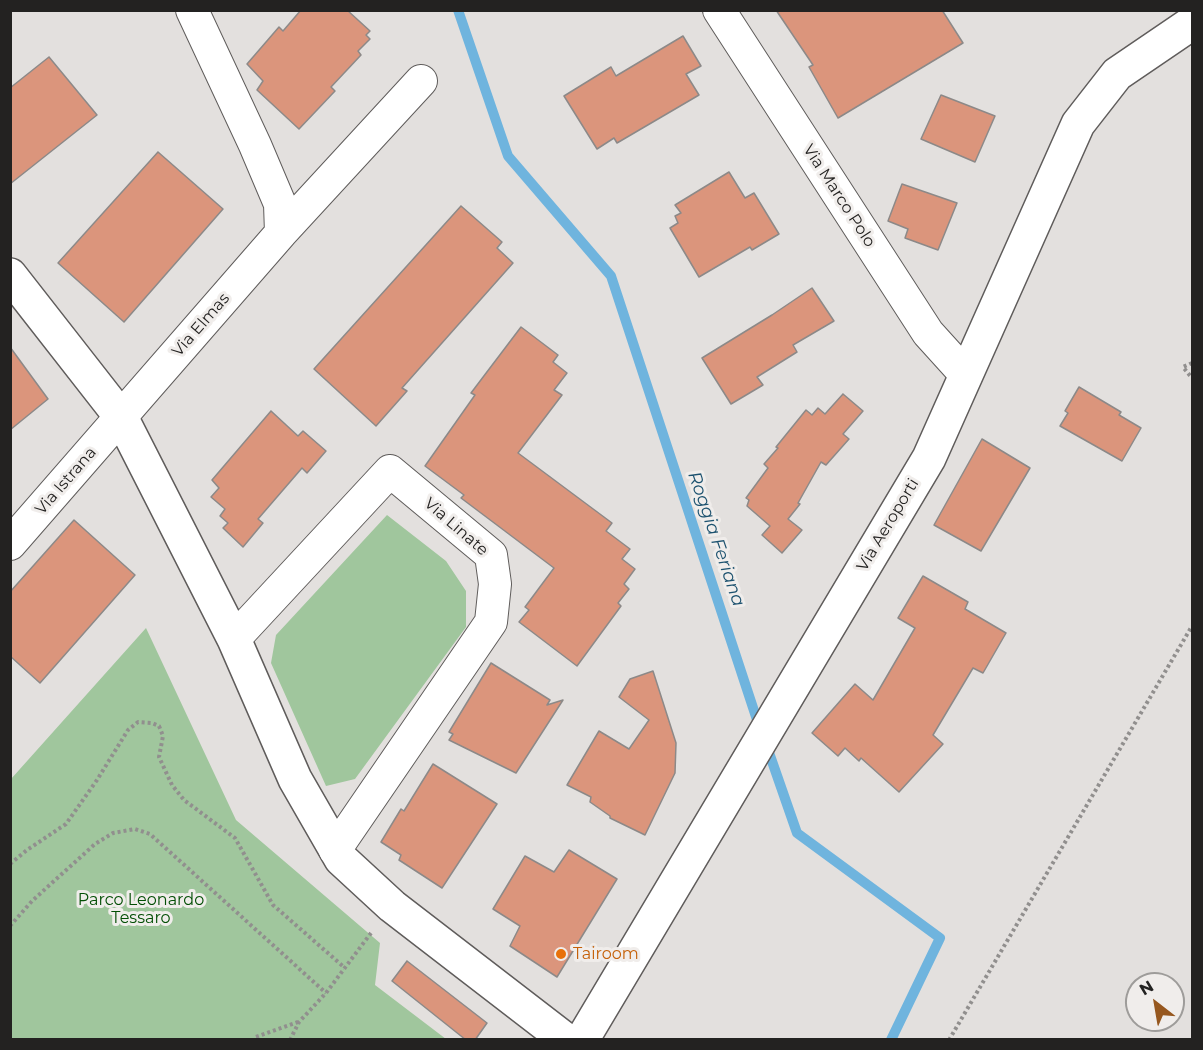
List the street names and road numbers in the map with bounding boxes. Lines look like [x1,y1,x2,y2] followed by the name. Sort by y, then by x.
[799,141,879,251] street label: Via Marco Polo
[168,289,234,361] street label: Via Elmas
[31,443,101,519] street label: Via Istrana
[853,475,923,575] street label: Via Aeroporti
[420,494,492,560] street label: Via Linate

